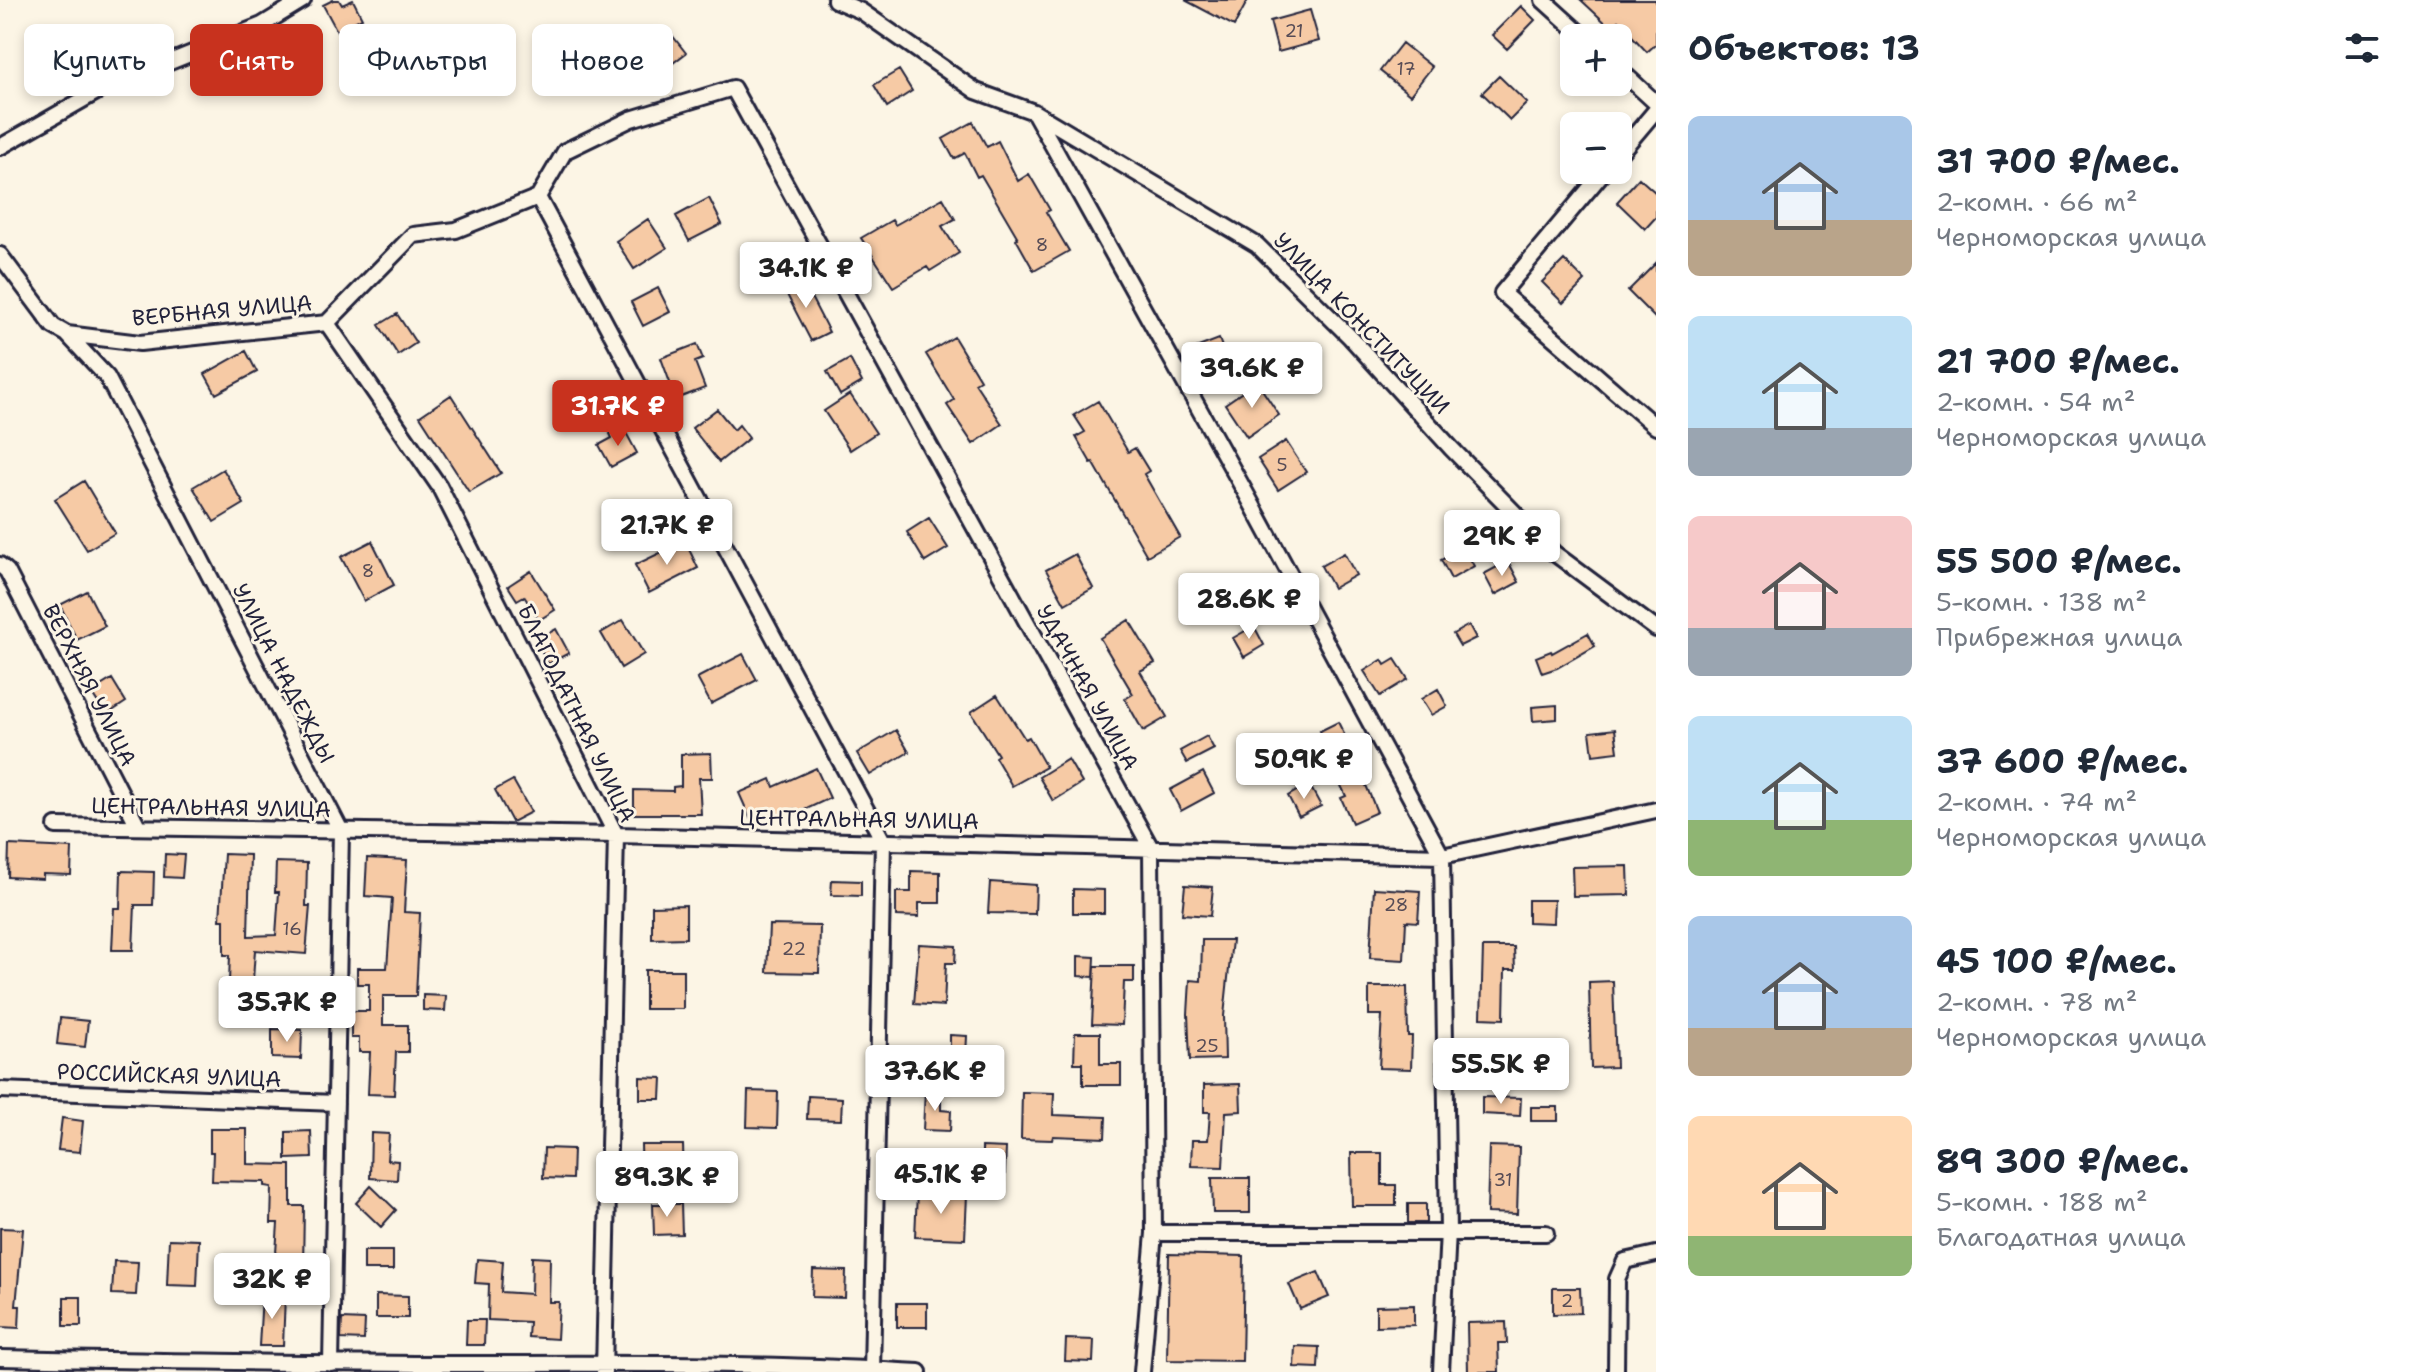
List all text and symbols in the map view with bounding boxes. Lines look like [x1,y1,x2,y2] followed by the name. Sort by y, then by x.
[1284,19,1304,43] house number: 21
[24,24,174,96] chip: Купить
[190,24,323,96] chip: Снять
[339,24,516,96] chip: Фильтры
[532,24,673,96] chip: Новое
[1560,24,1632,184] map controls
[1560,24,1632,96] button: +
[1688,25,1920,71] text: Объектов: 13
[2340,26,2384,70] icon: filters
[1396,57,1416,81] house number: 17
[1560,112,1632,184] button: −
[1936,138,2180,184] text: 31 700 ₽/мес.
[1752,148,1848,244] icon: home
[1936,184,2138,219] text: 2-комн. · 66 m²
[1936,219,2206,254] text: Черноморская улица
[1267,226,1456,420] street label: УЛИЦА КОНСТИТУЦИИ
[1036,233,1048,257] house number: 8
[732,242,880,310] pin: 34.1K ₽
[758,250,854,285] text: 34.1K ₽
[131,288,313,333] street label: ВЕРБНАЯ УЛИЦА
[1936,338,2180,384] text: 21 700 ₽/мес.
[1178,342,1326,410] pin: 39.6K ₽
[1752,348,1848,444] icon: home
[1199,350,1305,385] text: 39.6K ₽
[544,380,692,448] pin: 31.7K ₽
[1936,384,2136,419] text: 2-комн. · 54 m²
[570,388,666,423] text: 31.7K ₽
[1936,419,2206,454] text: Черноморская улица
[1276,453,1288,477] house number: 5
[593,499,741,567] pin: 21.7K ₽
[619,507,715,542] text: 21.7K ₽
[1446,510,1558,578] pin: 29K ₽
[1462,518,1542,553] text: 29K ₽
[1936,538,2182,584] text: 55 500 ₽/мес.
[1752,548,1848,644] icon: home
[362,559,374,583] house number: 8
[1175,573,1323,641] pin: 28.6K ₽
[226,578,341,768] street label: УЛИЦА НАДЕЖДЫ
[1196,581,1302,616] text: 28.6K ₽
[1936,584,2147,619] text: 5-комн. · 138 m²
[36,599,143,771] street label: ВЕРХНЯЯ УЛИЦА
[511,599,642,827] street label: БЛАГОДАТНАЯ УЛИЦА
[1030,599,1145,775] street label: УДАЧНАЯ УЛИЦА
[1936,619,2182,654] text: Прибрежная улица
[1230,733,1378,801] pin: 50.9K ₽
[1936,738,2188,784] text: 37 600 ₽/мес.
[1254,741,1354,776] text: 50.9K ₽
[1752,748,1848,844] icon: home
[1936,784,2137,819] text: 2-комн. · 74 m²
[91,791,331,824] street label: ЦЕНТРАЛЬНАЯ УЛИЦА
[739,803,979,836] street label: ЦЕНТРАЛЬНАЯ УЛИЦА
[1936,819,2206,854] text: Черноморская улица
[1384,893,1408,917] house number: 28
[282,917,302,941] house number: 16
[782,937,806,961] house number: 22
[1936,938,2177,984] text: 45 100 ₽/мес.
[1752,948,1848,1044] icon: home
[213,976,361,1044] pin: 35.7K ₽
[237,984,338,1019] text: 35.7K ₽
[1936,984,2137,1019] text: 2-комн. · 78 m²
[1936,1019,2206,1054] text: Черноморская улица
[1195,1034,1219,1058] house number: 25
[1427,1038,1575,1106] pin: 55.5K ₽
[861,1045,1009,1113] pin: 37.6K ₽
[1451,1046,1551,1081] text: 55.5K ₽
[883,1053,987,1088] text: 37.6K ₽
[56,1057,282,1094] street label: РОССИЙСКАЯ УЛИЦА
[1936,1138,2189,1184] text: 89 300 ₽/мес.
[867,1148,1015,1216] pin: 45.1K ₽
[1752,1148,1848,1244] icon: home
[593,1151,741,1219] pin: 89.3K ₽
[894,1156,988,1191] text: 45.1K ₽
[614,1159,720,1194] text: 89.3K ₽
[1493,1168,1513,1192] house number: 31
[1936,1184,2148,1219] text: 5-комн. · 188 m²
[1936,1219,2186,1254] text: Благодатная улица
[216,1253,328,1321] pin: 32K ₽
[232,1261,312,1296] text: 32K ₽
[1561,1289,1573,1313] house number: 2

